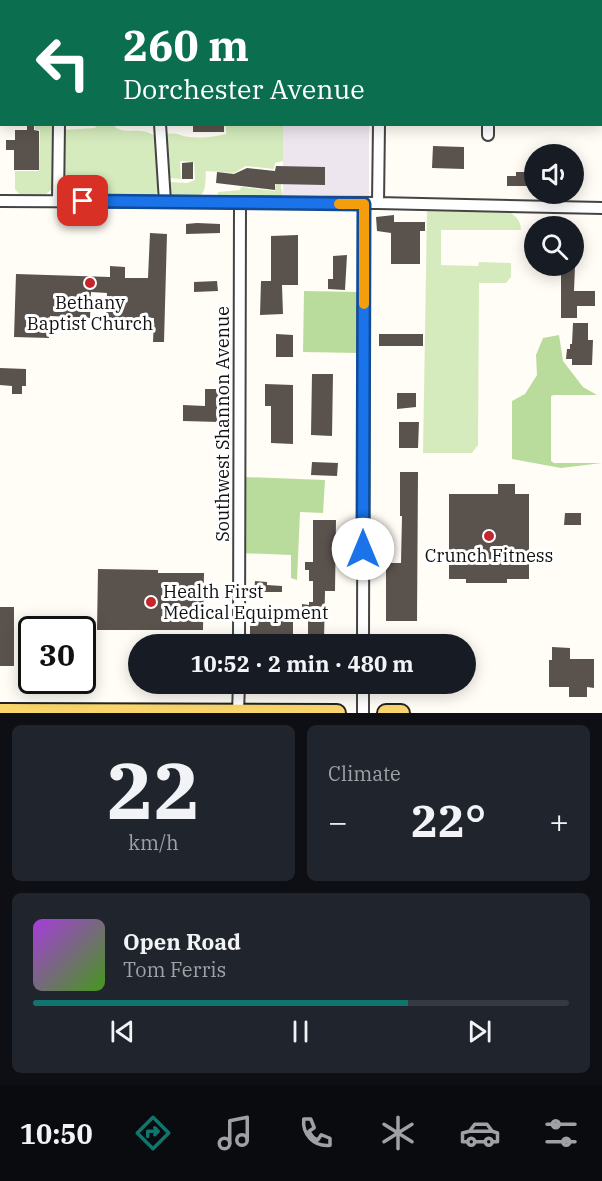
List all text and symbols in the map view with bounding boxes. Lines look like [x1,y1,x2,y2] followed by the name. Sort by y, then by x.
[123,18,249,73] text: 260 m
[24,24,102,102] icon: left
[123,71,365,106] text: Dorchester Avenue
[524,144,584,276] map controls
[524,144,584,204] button: sound
[57,175,108,226] pin
[66,184,99,217] icon: arrive
[524,216,584,276] button: search
[83,276,97,290] marker: Bethany Baptist Church
[27,291,153,335] place label: Bethany Baptist Church
[211,306,234,542] street label: Southwest Shannon Avenue
[331,517,395,581] position arrow
[482,529,496,543] marker: Crunch Fitness
[425,544,553,567] place label: Crunch Fitness
[163,580,328,624] place label: Health First Medical Equipment
[144,595,158,609] marker: Health First Medical Equipment
[18,616,96,694] speed limit sign: 30
[190,649,414,678] text: 10:52 · 2 min · 480 m
[107,739,200,840] text: 22
[328,760,401,787] text: Climate
[411,791,486,849] text: 22°
[328,800,348,843] text: −
[549,800,569,843] text: +
[128,829,179,856] text: km/h
[123,927,241,956] text: Open Road
[123,956,226,983] text: Tom Ferris
[106,1015,139,1048] icon: previous
[284,1015,317,1048] icon: pause
[463,1015,496,1048] icon: next
[132,1112,174,1154] icon: directions
[214,1112,256,1154] icon: music
[295,1112,337,1154] icon: phone
[377,1112,419,1154] icon: climate
[459,1112,501,1154] icon: car
[540,1112,582,1154] icon: filters
[20,1116,93,1151] text: 10:50

